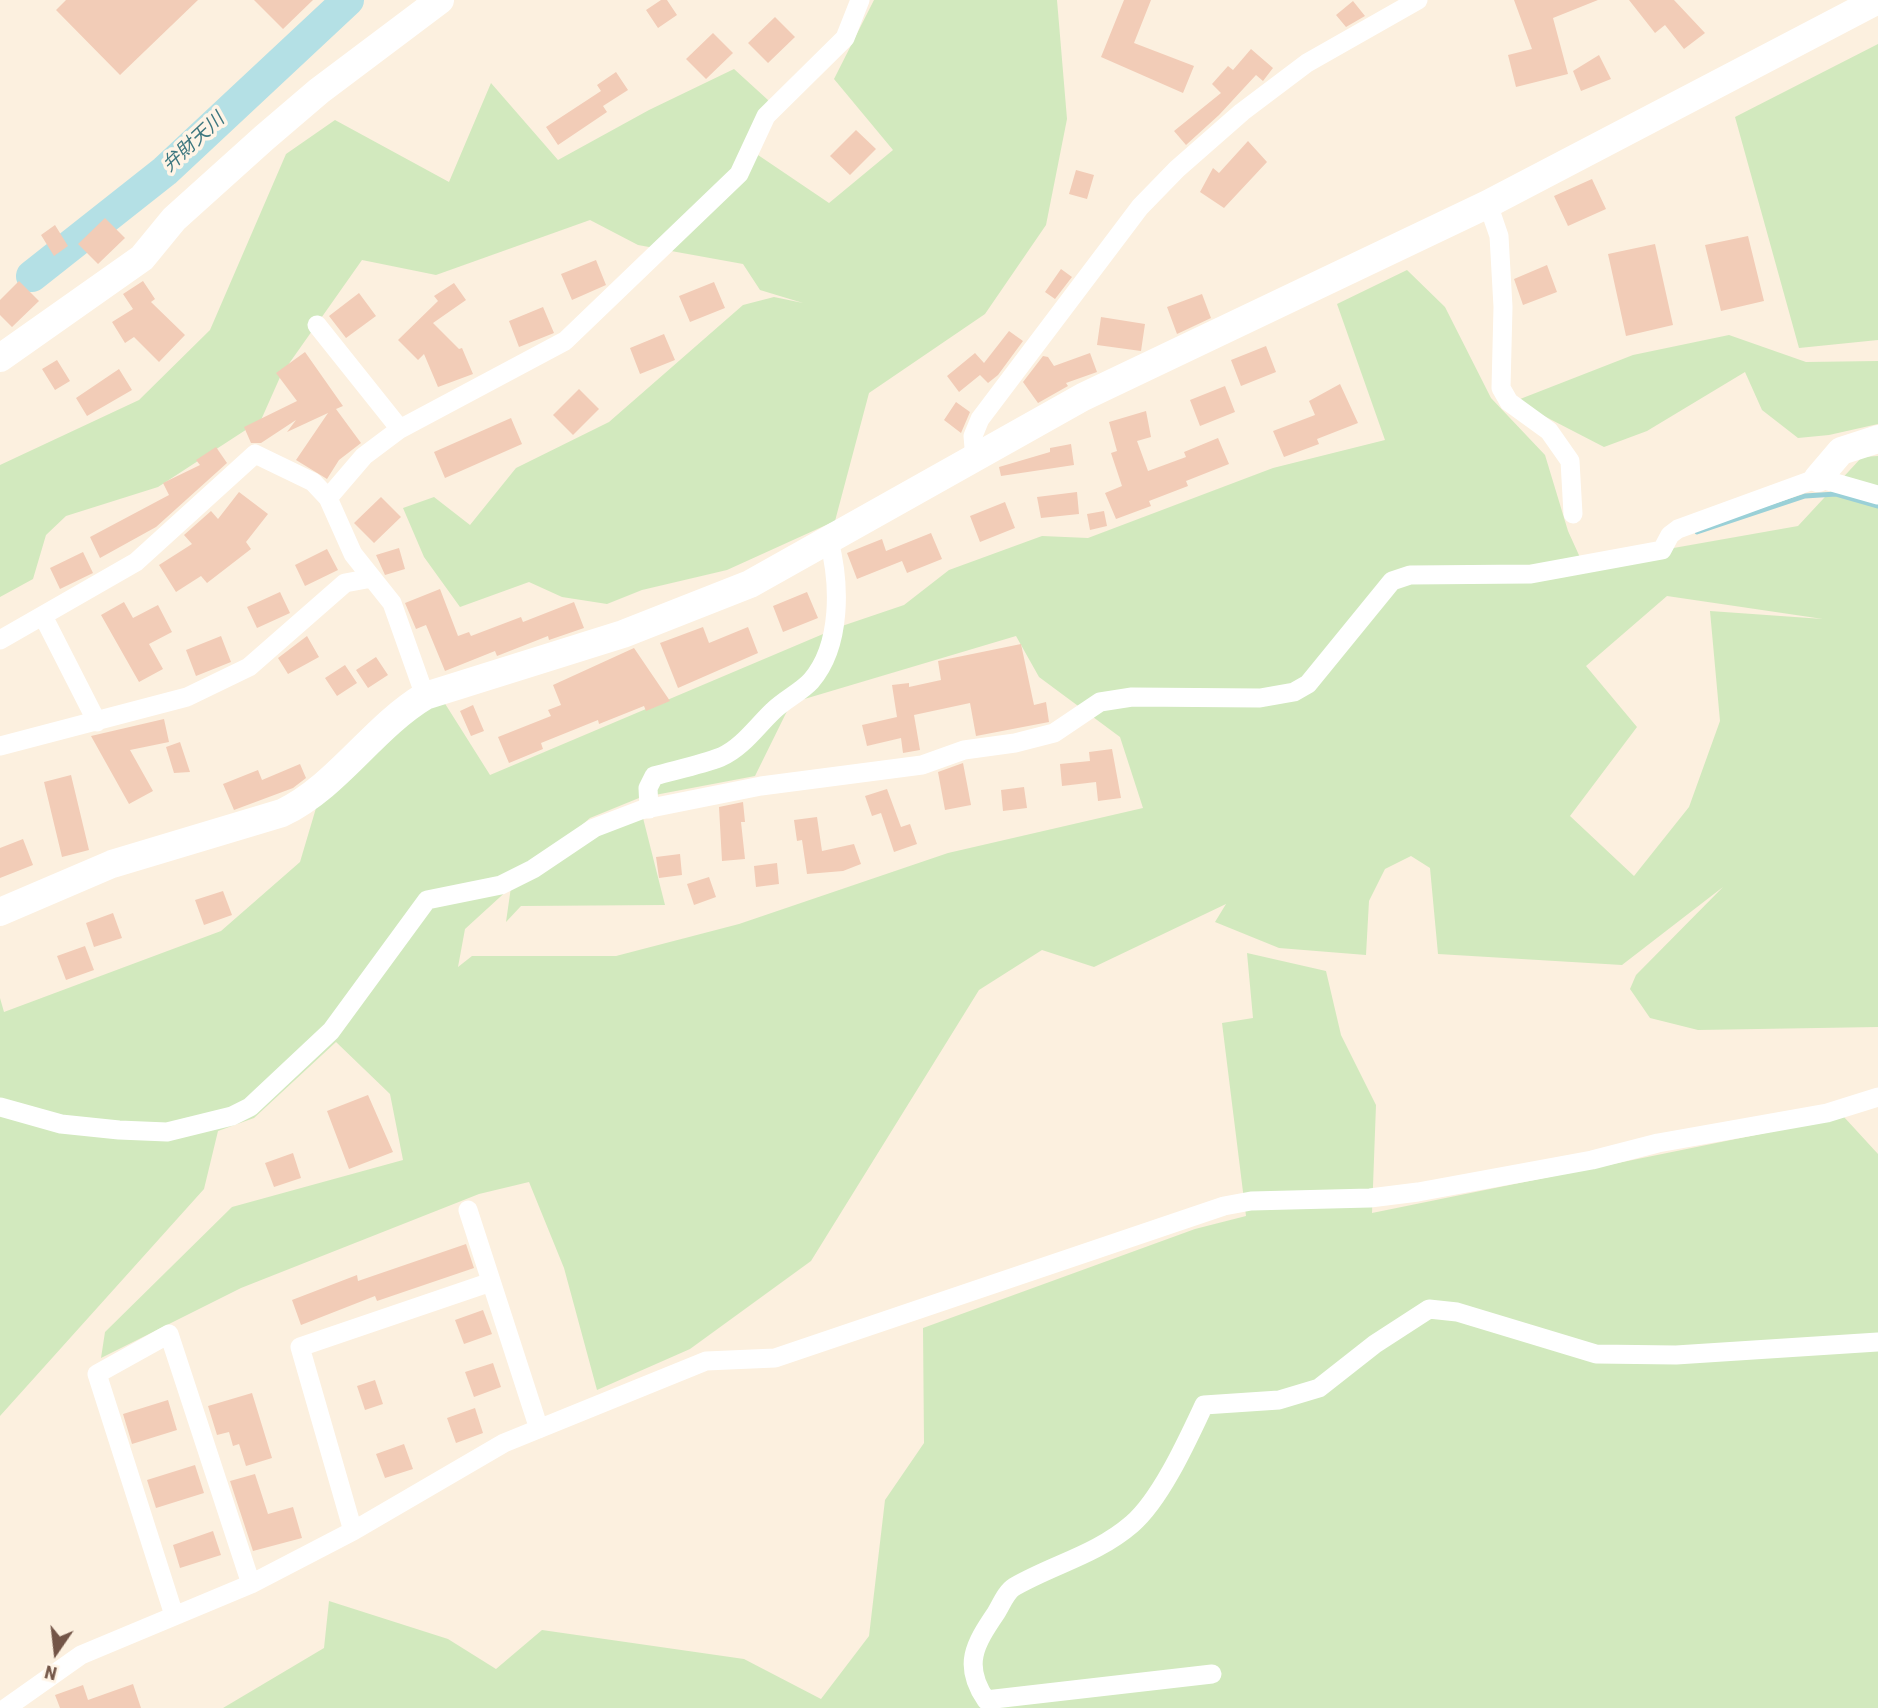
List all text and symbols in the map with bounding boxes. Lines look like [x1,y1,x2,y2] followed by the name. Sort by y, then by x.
[158,109,230,177] water label: 弁財天川
[21,1617,91,1687] north arrow
[42,1660,59,1685] text: N

